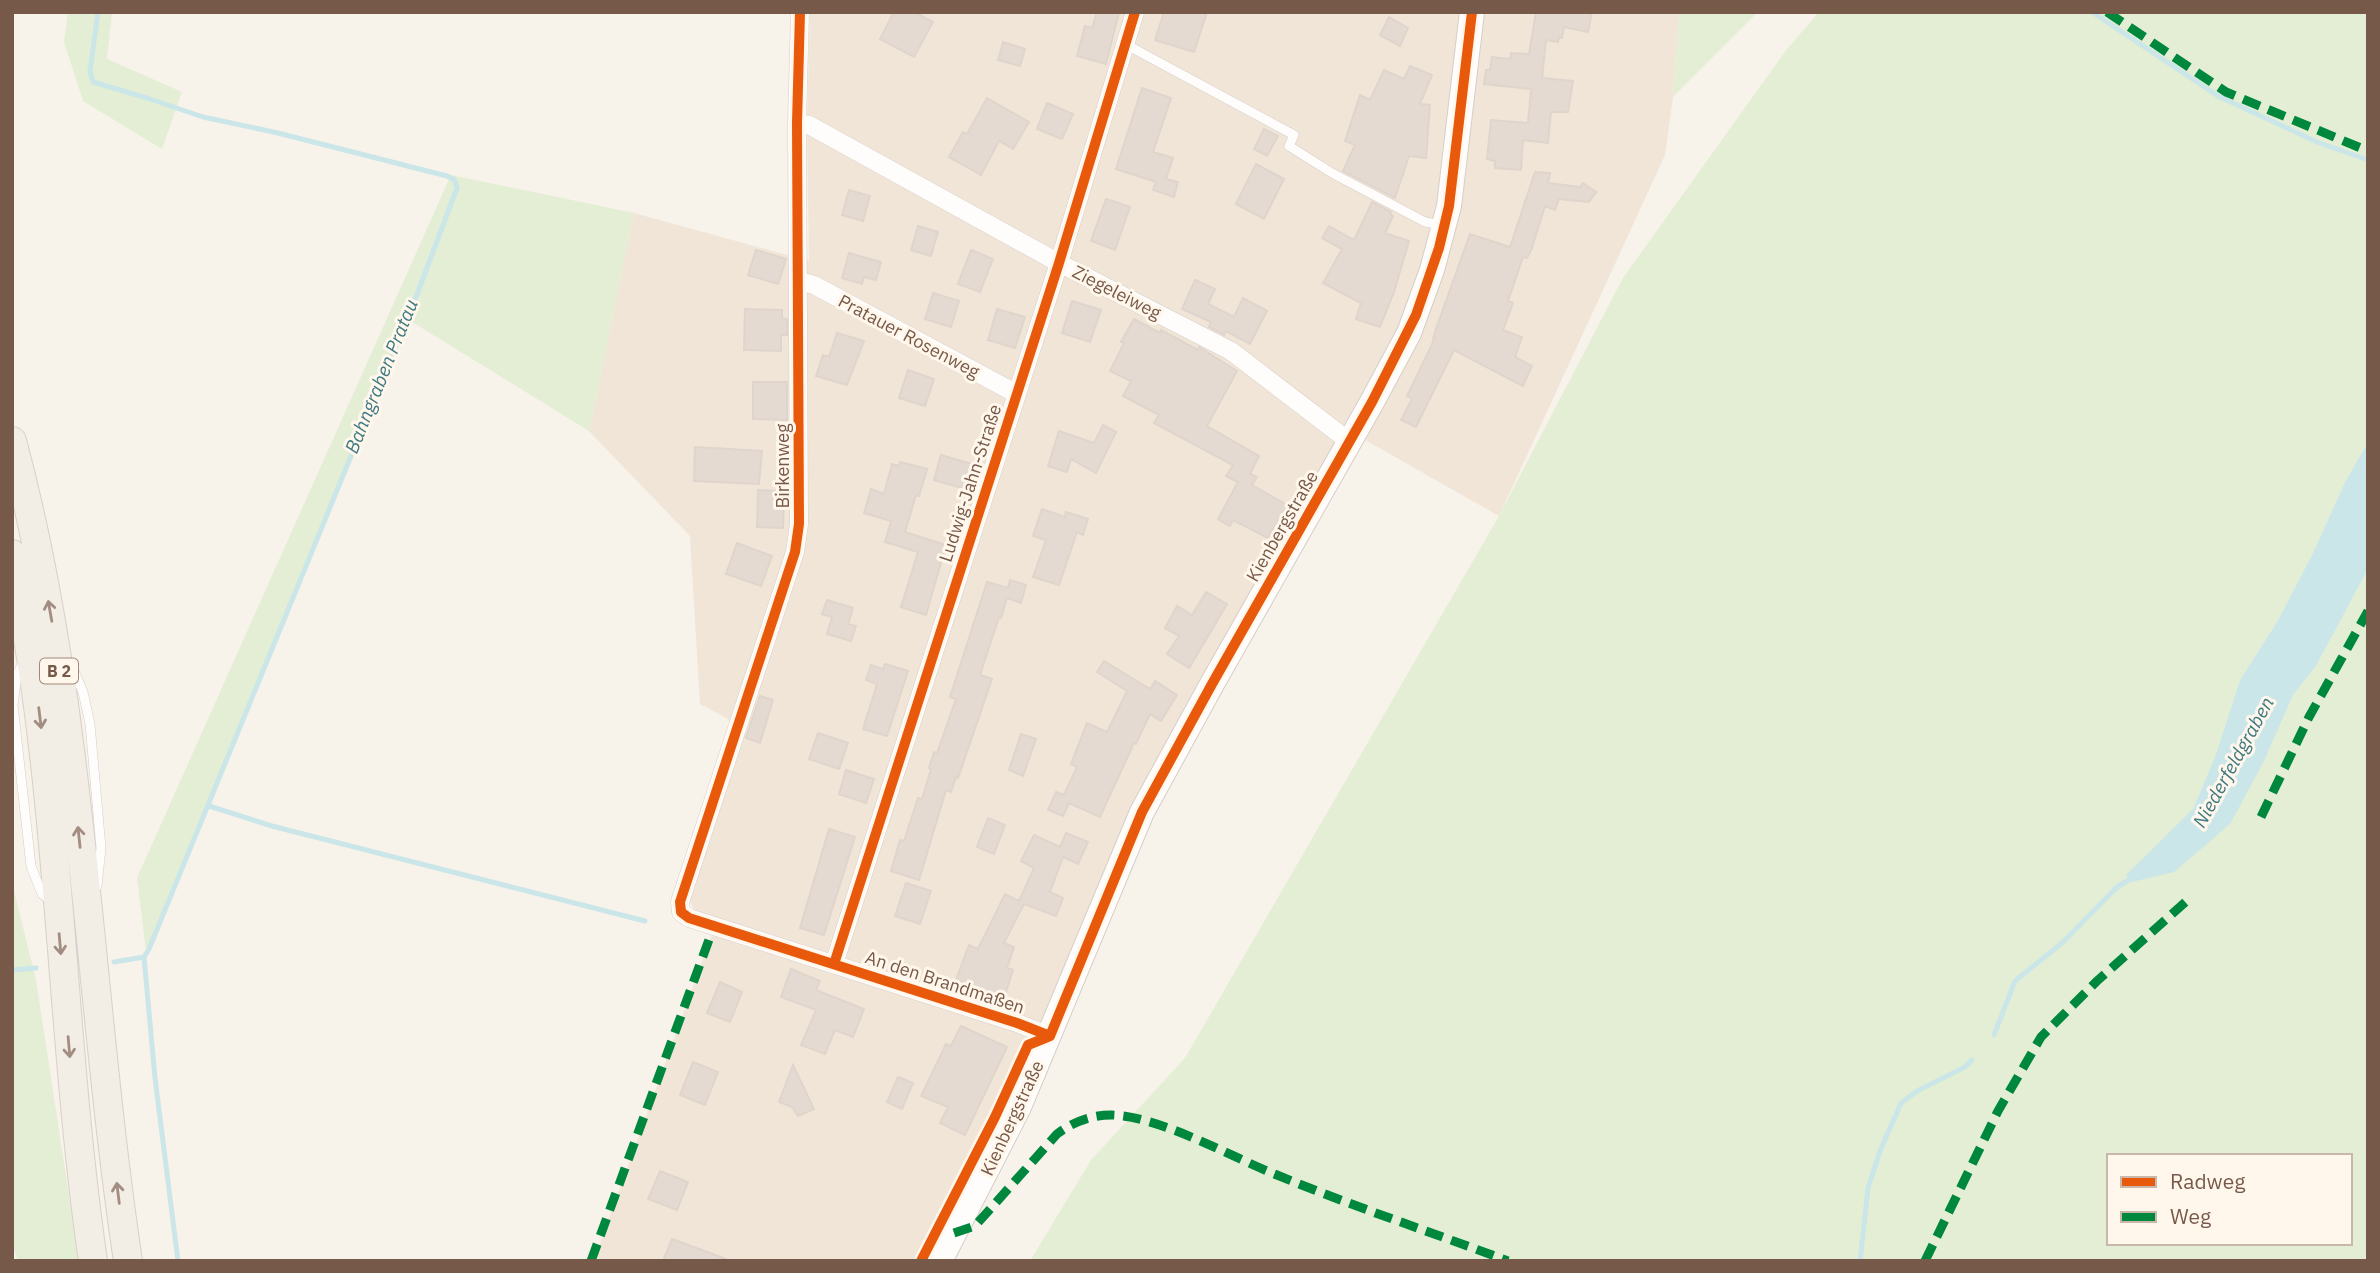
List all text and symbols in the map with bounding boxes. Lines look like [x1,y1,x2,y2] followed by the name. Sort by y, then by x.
[1069,260,1166,324] street label: Ziegeleiweg
[834,289,984,383] street label: Pratauer Rosenweg
[339,295,423,457] water label: Bahngraben Pratau
[934,401,1006,565] street label: Ludwig-Jahn-Straße
[771,423,794,509] street label: Birkenweg
[1241,466,1323,586] street label: Kienbergstraße
[43,600,56,623] one-way arrow
[40,658,78,684] road number: B 2
[2187,692,2279,832] water label: Niederfeldgraben
[33,706,46,729] one-way arrow
[72,826,85,849] one-way arrow
[54,932,67,955] one-way arrow
[862,945,1028,1019] street label: An den Brandmaßen
[63,1035,76,1058] one-way arrow
[975,1057,1049,1179] street label: Kienbergstraße
[2107,1154,2352,1245] legend
[2170,1167,2245,1195] text: Radweg
[112,1182,125,1205] one-way arrow
[2170,1202,2211,1230] text: Weg

